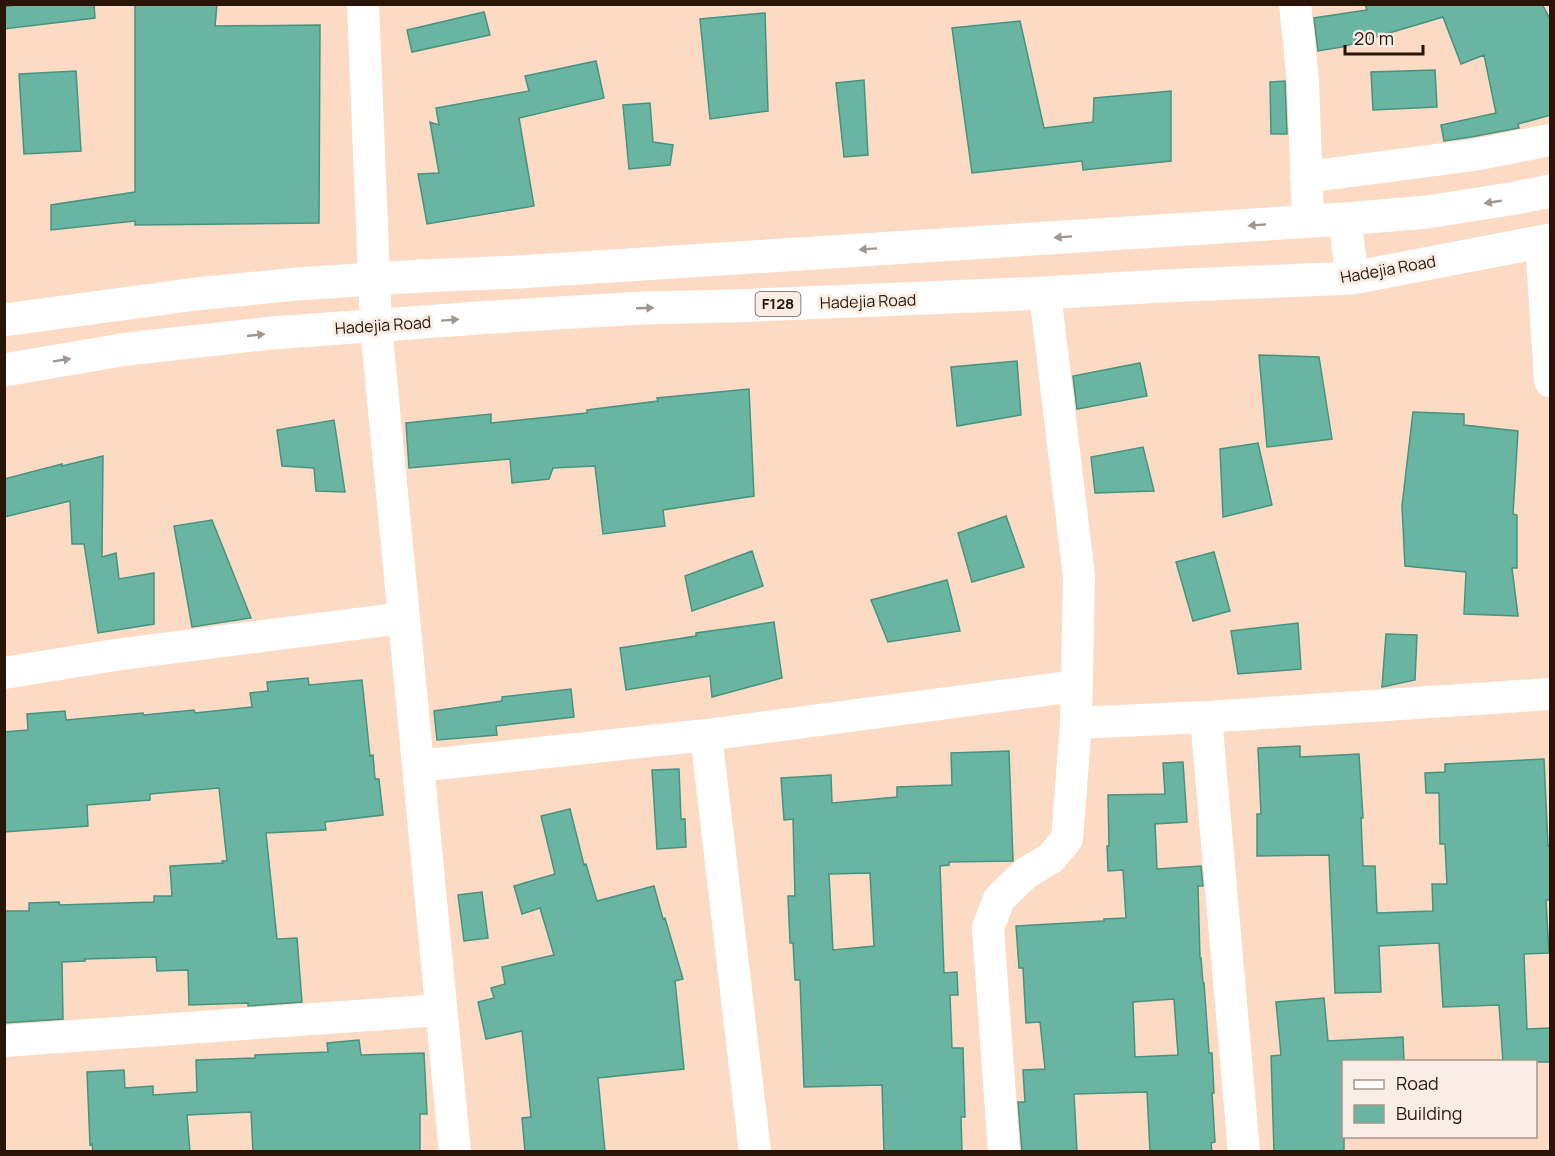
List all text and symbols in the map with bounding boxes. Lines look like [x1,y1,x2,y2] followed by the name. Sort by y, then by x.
[1345,18,1423,56] scale bar
[1354,26,1394,50] text: 20 m
[1483,198,1502,207] one-way arrow
[1248,220,1267,229] one-way arrow
[1053,233,1072,242] one-way arrow
[859,245,878,254] one-way arrow
[1339,250,1437,288] street label: Hadejia Road
[819,288,917,314] street label: Hadejia Road
[756,292,800,316] road number: F128
[635,303,654,313] one-way arrow
[334,311,432,339] street label: Hadejia Road
[441,316,460,325] one-way arrow
[246,330,265,340] one-way arrow
[53,355,72,364] one-way arrow
[1342,1060,1537,1138] legend
[1396,1071,1439,1095] text: Road
[1396,1101,1462,1125] text: Building

